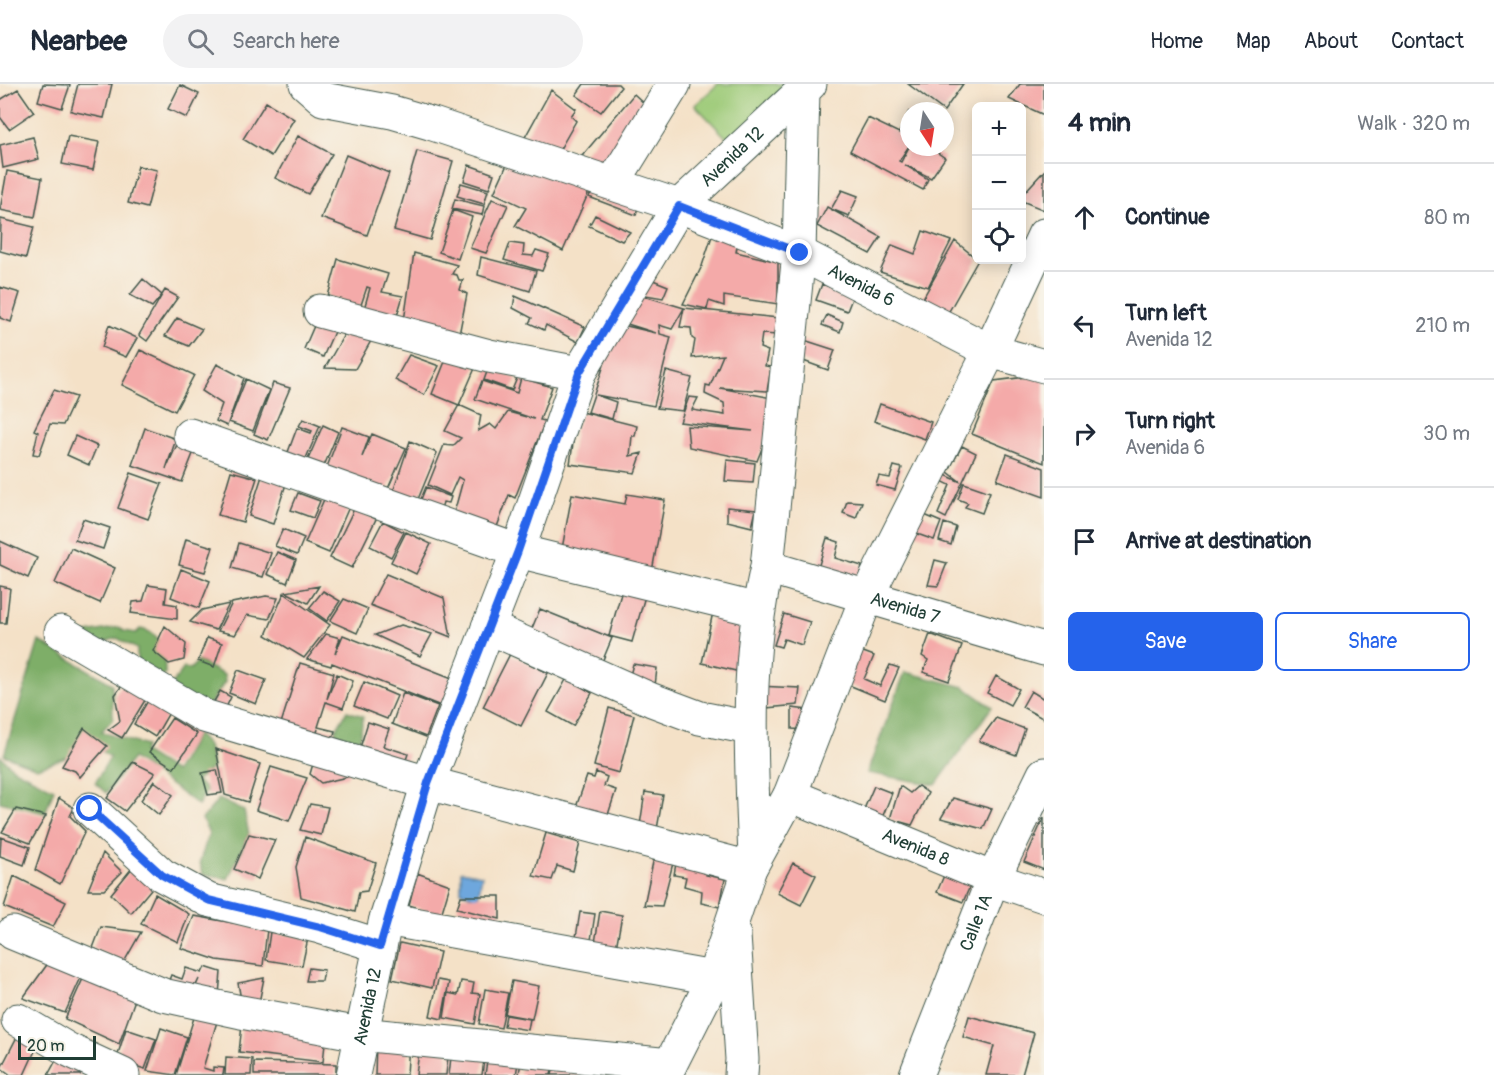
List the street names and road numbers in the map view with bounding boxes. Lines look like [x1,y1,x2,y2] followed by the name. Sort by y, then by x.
[695,121,769,192] street label: Avenida 12
[824,258,899,312] street label: Avenida 6
[868,587,943,629] street label: Avenida 7
[879,823,953,871] street label: Avenida 8
[954,890,998,954] street label: Calle 1A
[348,966,387,1047] street label: Avenida 12

